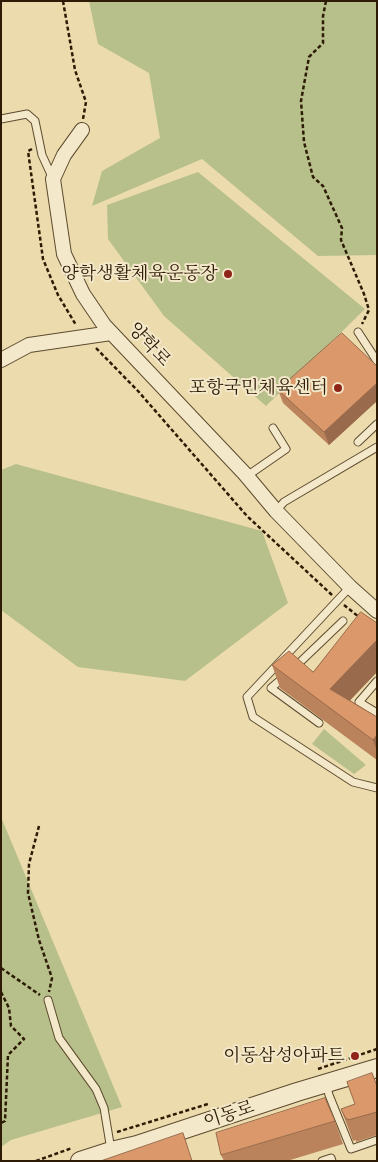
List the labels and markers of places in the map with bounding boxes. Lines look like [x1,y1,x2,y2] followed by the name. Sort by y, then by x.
[62,263,218,285] place label: 양학생활체육운동장
[222,268,234,280] marker: 양학생활체육운동장
[189,377,328,399] place label: 포항국민체육센터
[332,382,344,394] marker: 포항국민체육센터
[223,1045,345,1067] place label: 이동삼성아파트
[349,1050,361,1062] marker: 이동삼성아파트

